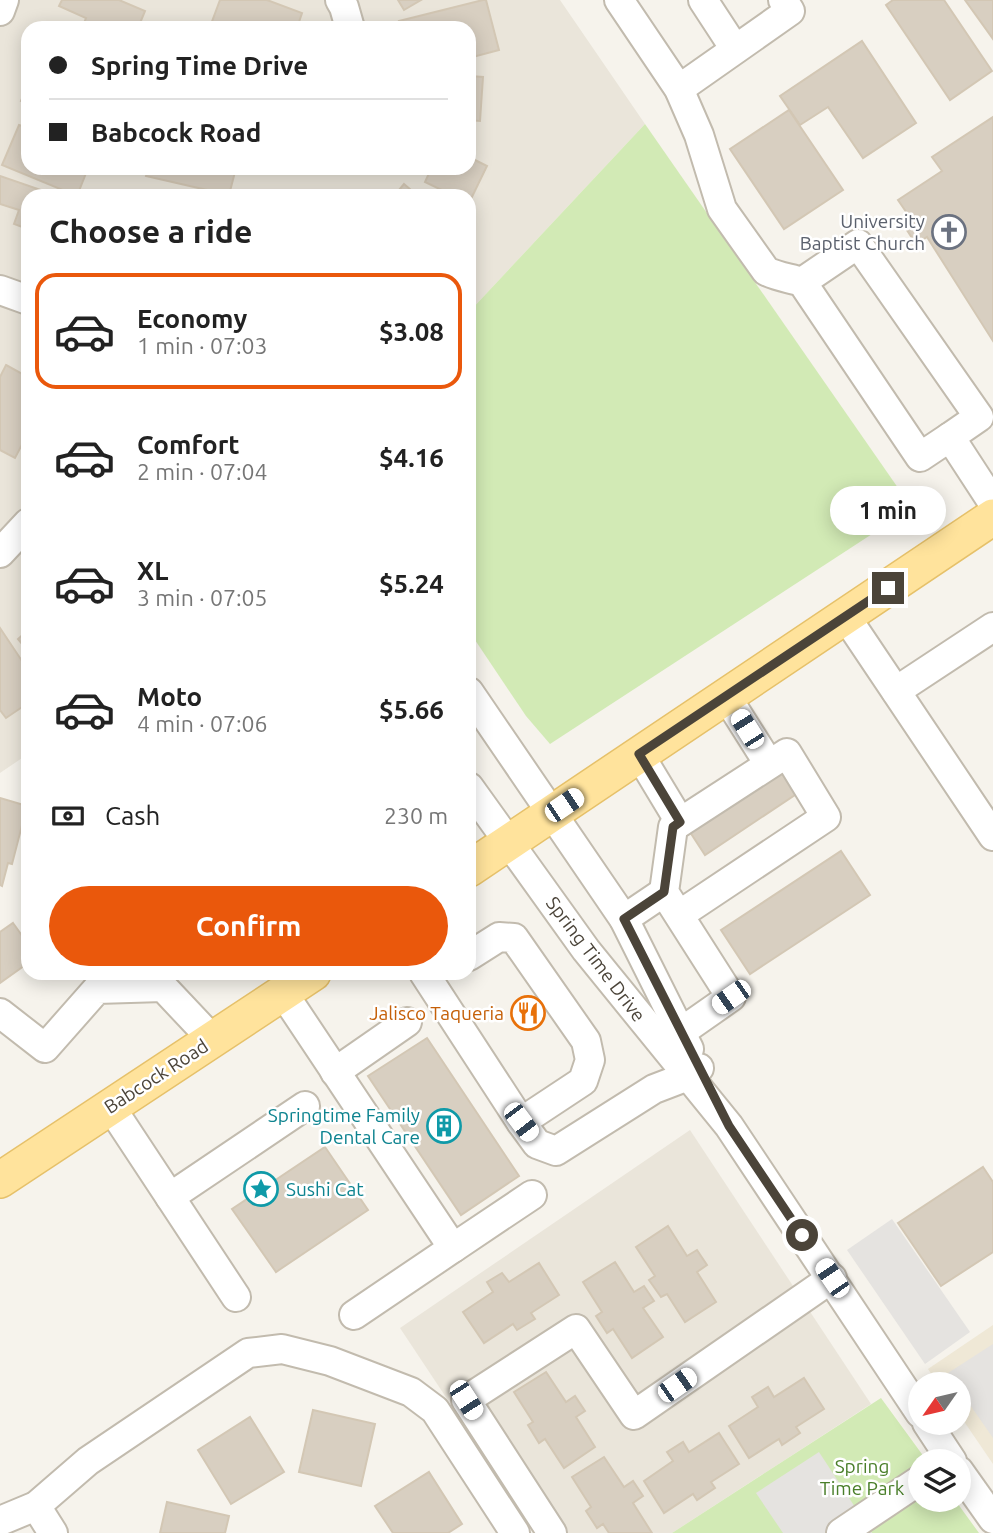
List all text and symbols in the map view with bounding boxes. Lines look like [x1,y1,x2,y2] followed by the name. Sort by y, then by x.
[91,51,308,80] text: Spring Time Drive
[91,118,261,147] text: Babcock Road
[800,210,925,254] place label: University Baptist Church
[49,213,252,249] text: Choose a ride
[930,213,968,251] church icon: University Baptist Church
[53,300,116,363] icon: car
[137,304,247,333] text: Economy
[379,317,444,346] text: $3.08
[137,333,268,358] text: 1 min · 07:03
[53,426,116,489] icon: car
[137,430,240,459] text: Comfort
[379,443,444,472] text: $4.16
[137,459,268,484] text: 2 min · 07:04
[830,486,946,536] callout: 1 min
[859,498,917,523] text: 1 min
[53,552,116,615] icon: car
[137,556,168,585] text: XL
[379,569,444,598] text: $5.24
[872,572,904,604] route end
[137,585,268,610] text: 3 min · 07:05
[53,678,116,741] icon: car
[137,682,202,711] text: Moto
[379,695,444,724] text: $5.66
[727,706,768,752] car
[137,711,268,736] text: 4 min · 07:06
[541,785,588,825] car
[49,797,87,835] icon: cash
[105,801,160,830] text: Cash
[384,803,448,828] text: 230 m
[49,886,448,966] button: Confirm
[542,892,650,1026] street label: Spring Time Drive
[708,976,755,1018] car
[509,994,547,1032] restaurant icon: Jalisco Taqueria
[369,1002,504,1024] place label: Jalisco Taqueria
[100,1034,212,1118] street label: Babcock Road
[500,1099,543,1145] car
[268,1104,420,1148] place label: Springtime Family Dental Care
[425,1107,463,1145] building icon: Springtime Family Dental Care
[242,1170,280,1208] place icon: Sushi Cat
[286,1178,364,1200] place label: Sushi Cat
[786,1219,818,1251] route start
[812,1255,853,1301] car
[654,1364,701,1406] car
[908,1372,971,1435] north arrow
[908,1372,971,1512] map controls
[446,1377,487,1423] car
[908,1449,971,1512] button: layers
[820,1455,905,1499] park label: Spring Time Park

